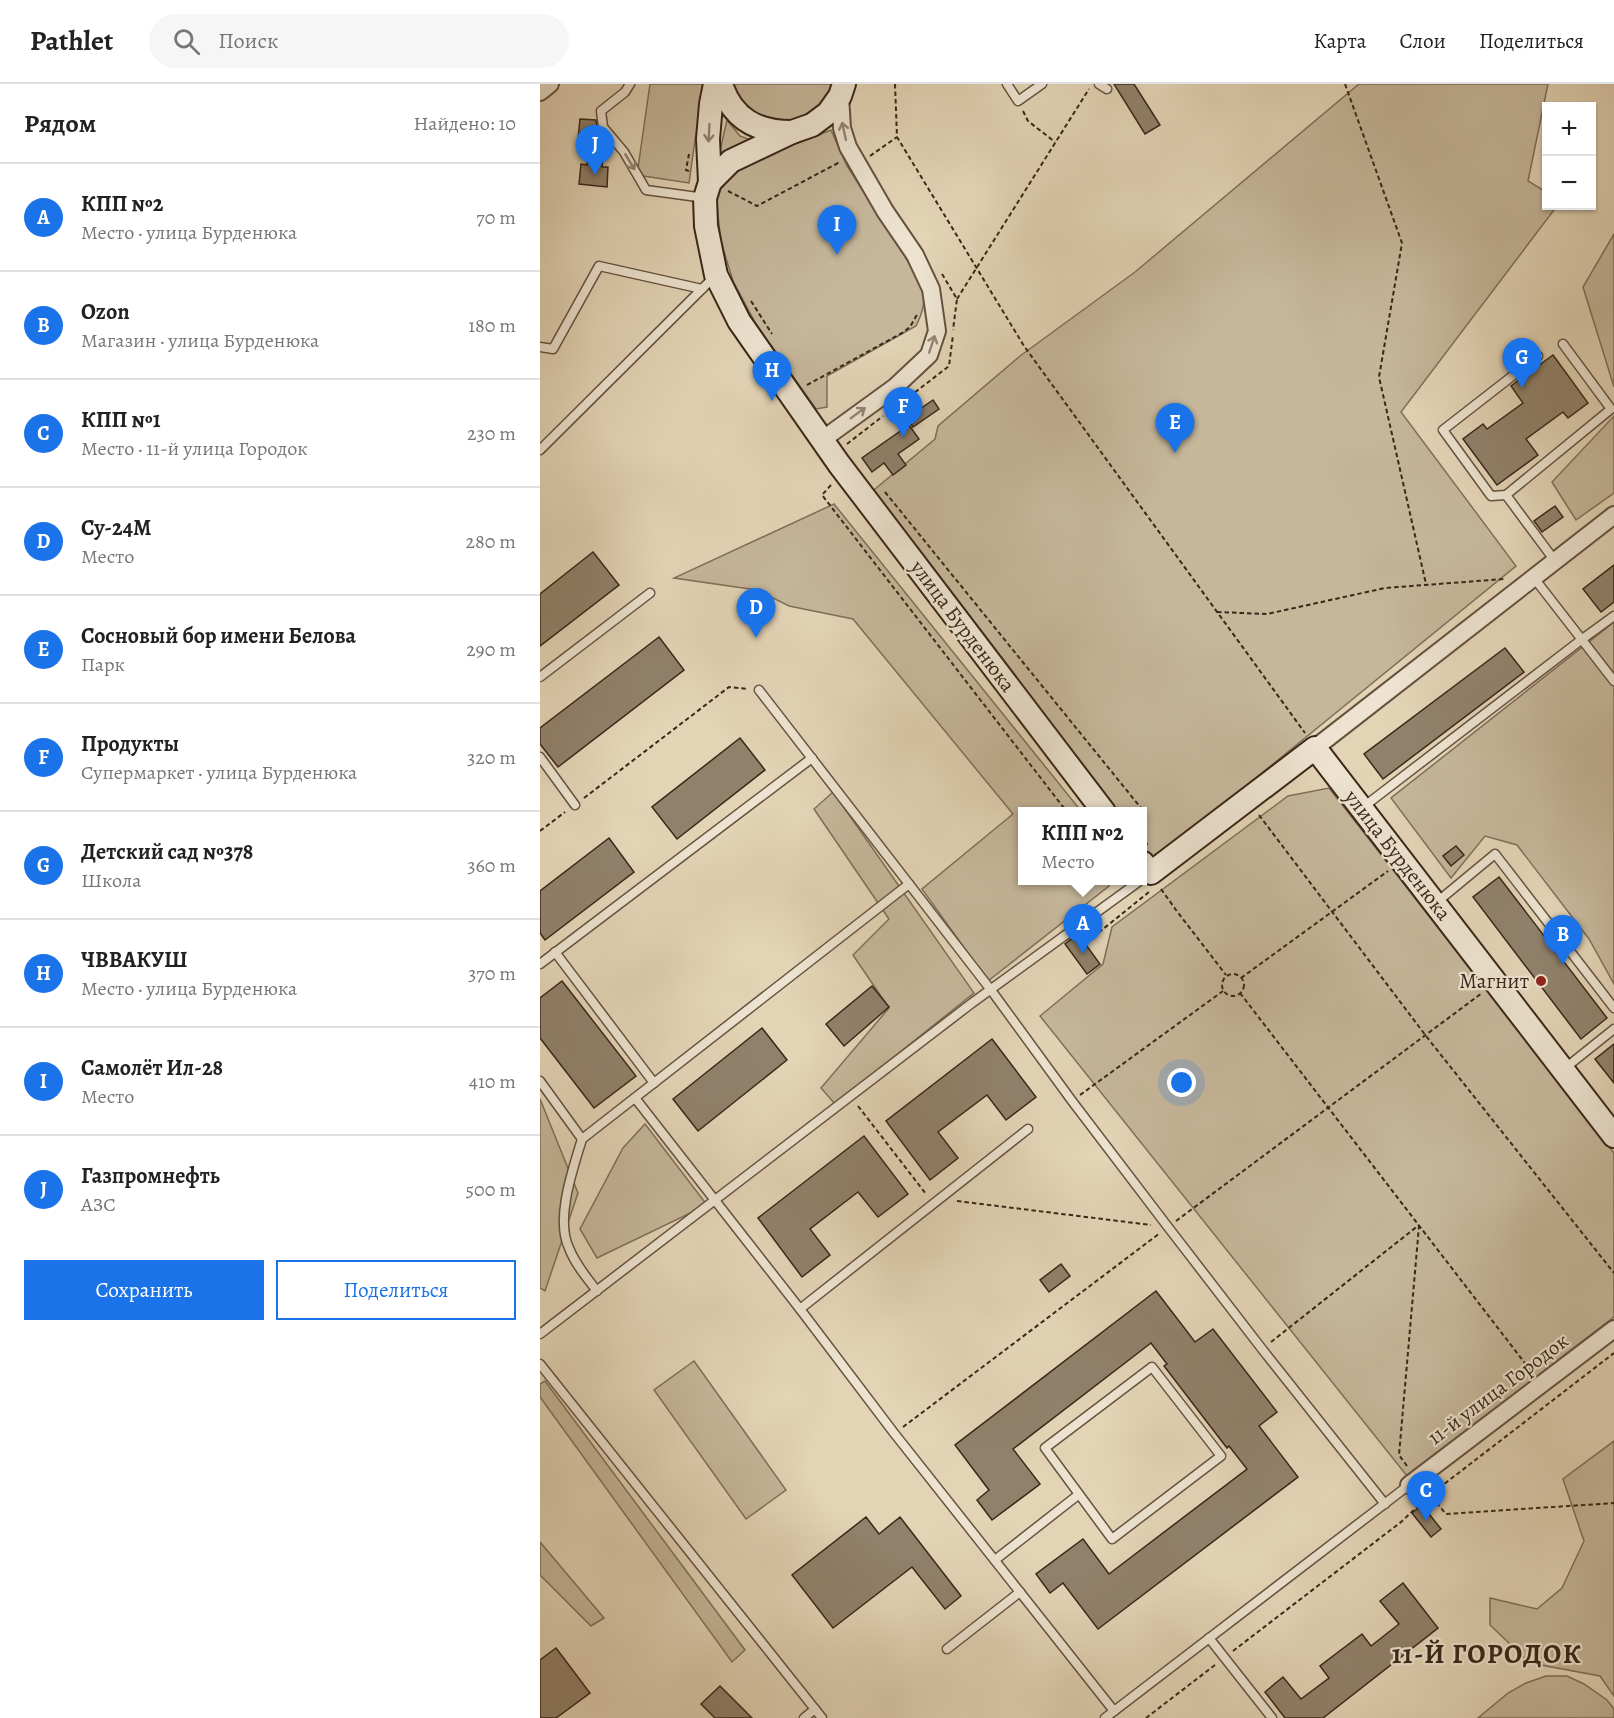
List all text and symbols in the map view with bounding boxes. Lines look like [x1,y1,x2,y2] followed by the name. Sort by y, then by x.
[149,14,569,68] search box
[30,22,113,60] text: Pathlet
[170,25,203,58] icon: search
[218,26,278,56] text: Поиск
[1313,27,1366,55] text: Карта
[1399,27,1446,55] text: Слои
[1479,27,1584,55] text: Поделиться
[1542,102,1596,210] map controls
[1542,102,1596,156] button: +
[24,106,96,141] text: Рядом
[413,110,516,137] text: Найдено: 10
[703,122,714,142] one-way arrow
[838,122,849,142] one-way arrow
[576,126,614,175] pin: J
[624,153,636,170] one-way arrow
[1542,156,1596,210] button: −
[81,189,163,219] text: КПП №2
[37,204,50,231] text: A
[476,204,516,231] text: 70 m
[818,206,856,255] pin: I
[81,219,297,246] text: Место · улица Бурденюка
[81,297,130,327] text: Ozon
[37,312,50,339] text: B
[468,312,516,339] text: 180 m
[81,327,319,354] text: Магазин · улица Бурденюка
[928,335,939,354] one-way arrow
[1502,338,1542,388] pin: G
[752,352,792,401] pin: H
[884,388,922,437] pin: F
[1156,404,1194,453] pin: E
[81,405,161,435] text: КПП №1
[850,407,866,420] one-way arrow
[37,420,50,447] text: C
[467,420,516,447] text: 230 m
[81,435,308,462] text: Место · 11-й улица Городок
[81,513,152,543] text: Су-24М
[37,528,50,555] text: D
[466,528,516,555] text: 280 m
[81,543,134,570] text: Место
[904,553,1022,698] street label: улица Бурденюка
[736,588,776,638] pin: D
[81,621,356,651] text: Сосновый бор имени Белова
[38,636,49,663] text: E
[466,636,516,663] text: 290 m
[81,651,125,678] text: Парк
[81,729,179,759] text: Продукты
[38,744,49,771] text: F
[467,744,516,771] text: 320 m
[81,759,357,786] text: Супермаркет · улица Бурденюка
[1338,783,1458,926] street label: улица Бурденюка
[1018,807,1147,885] popup
[1041,818,1124,848] text: КПП №2
[81,837,253,867] text: Детский сад №378
[1041,848,1095,875] text: Место
[37,852,50,879] text: G
[467,852,516,879] text: 360 m
[81,867,141,894] text: Школа
[1064,904,1102,954] pin: A
[1544,916,1582,965] pin: B
[81,945,188,975] text: ЧВВАКУШ
[36,960,51,987] text: H
[468,960,516,987] text: 370 m
[1459,967,1529,995] place label: Магнит
[1534,974,1548,988] marker: Магнит
[81,975,297,1002] text: Место · улица Бурденюка
[81,1053,223,1083] text: Самолёт Ил-28
[40,1068,47,1095] text: I
[469,1068,516,1095] text: 410 m
[1167,1068,1196,1097] your location
[81,1083,134,1110] text: Место
[81,1161,220,1191] text: Газпромнефть
[40,1176,47,1203] text: J
[465,1176,516,1203] text: 500 m
[81,1191,116,1218] text: АЗС
[24,1260,264,1320] button: Сохранить
[276,1260,516,1320] button: Поделиться
[1422,1327,1574,1451] street label: 11-й улица Городок
[1406,1472,1446,1521] pin: C
[1392,1636,1582,1672] district label: 11-Й ГОРОДОК

